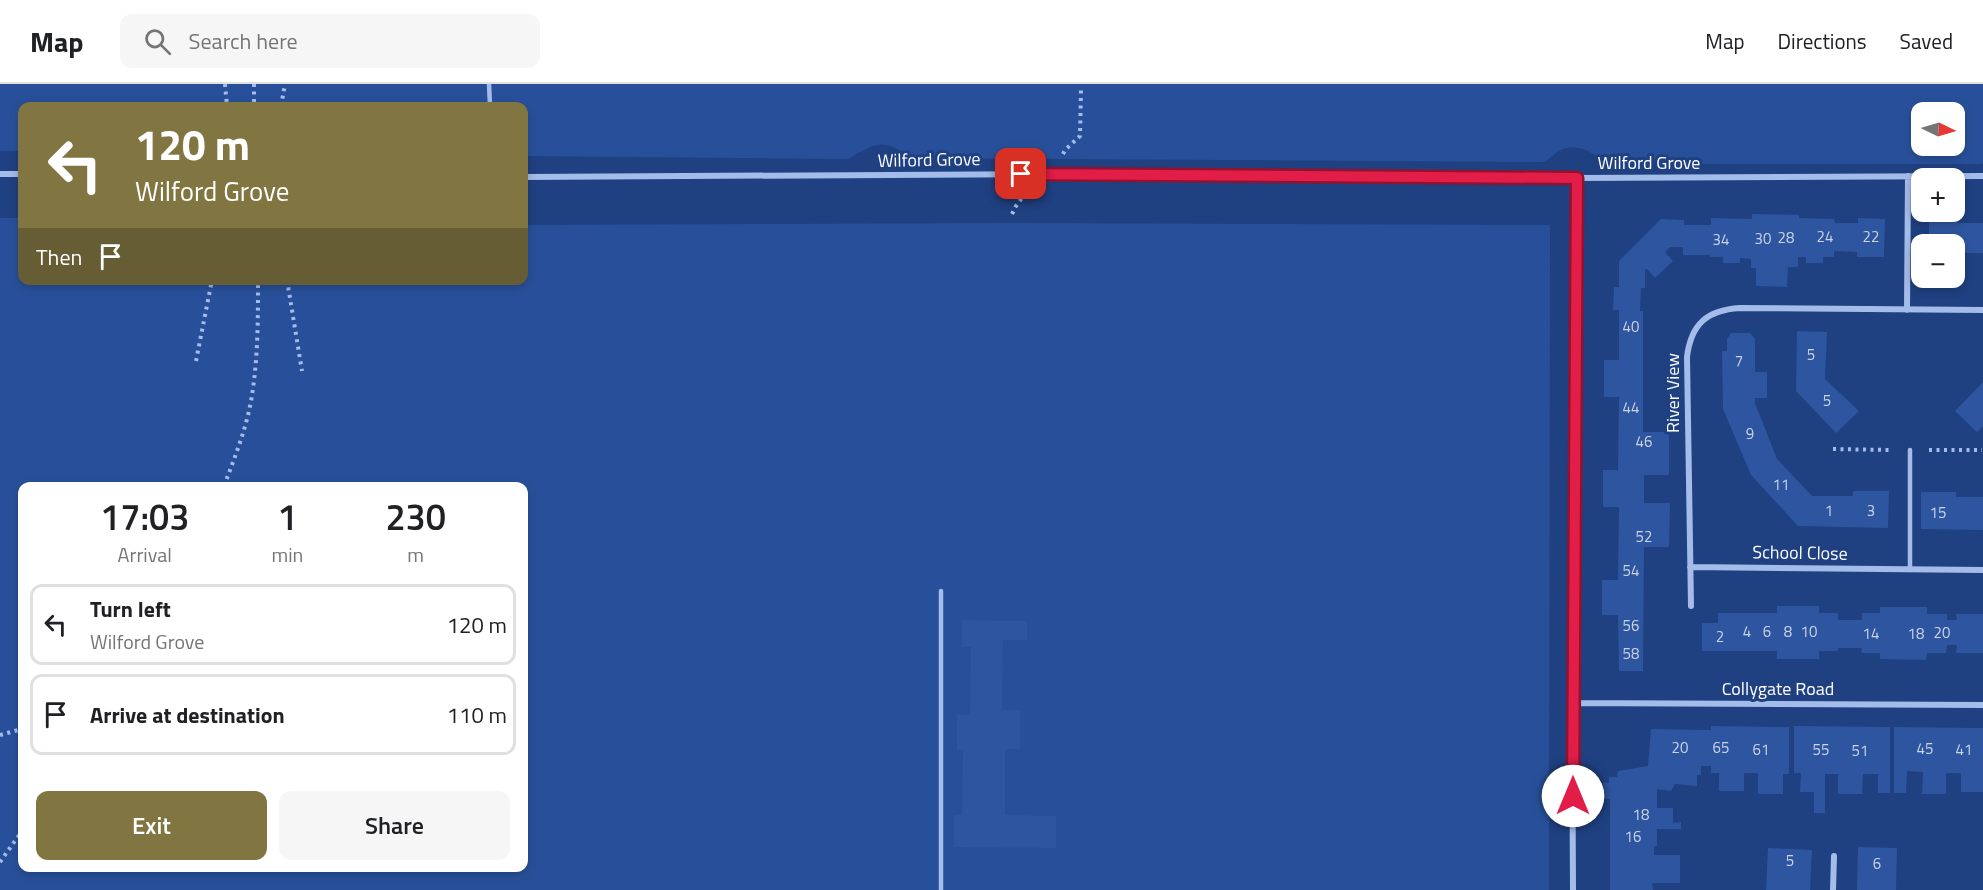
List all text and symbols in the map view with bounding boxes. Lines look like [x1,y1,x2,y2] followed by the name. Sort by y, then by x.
[120,14,540,68] search box
[30,20,84,63] text: Map
[189,24,298,58] text: Search here
[141,25,174,58] icon: search
[1705,25,1745,57] text: Map
[1778,25,1867,57] text: Directions
[1900,25,1953,57] text: Saved
[1911,102,1965,156] north arrow
[1911,102,1965,288] map controls
[135,112,250,176] text: 120 m
[36,126,114,204] icon: left
[877,145,981,174] street label: Wilford Grove
[995,148,1046,199] pin
[1598,149,1700,176] street label: Wilford Grove
[1004,157,1037,190] icon: arrive
[1911,168,1965,222] button: +
[135,170,289,211] text: Wilford Grove
[1817,225,1833,248] house number: 24
[1863,225,1879,248] house number: 22
[1778,226,1794,249] house number: 28
[1755,227,1771,250] house number: 30
[1713,228,1729,251] house number: 34
[1911,234,1965,288] button: −
[36,240,82,274] text: Then
[94,240,127,273] icon: arrive
[1623,315,1639,338] house number: 40
[1807,343,1815,366] house number: 5
[1735,349,1743,372] house number: 7
[1659,353,1686,433] street label: River View
[1823,389,1831,412] house number: 5
[1623,396,1639,419] house number: 44
[1746,422,1754,445] house number: 9
[1636,430,1652,453] house number: 46
[1773,473,1789,496] house number: 11
[100,489,189,544] text: 17:03
[277,489,297,544] text: 1
[385,489,446,544] text: 230
[1825,499,1833,522] house number: 1
[1867,499,1875,522] house number: 3
[1930,501,1946,524] house number: 15
[1636,525,1652,548] house number: 52
[1752,538,1848,567] street label: School Close
[118,539,172,570] text: Arrival
[271,539,303,570] text: min
[407,539,424,570] text: m
[1623,559,1639,582] house number: 54
[90,592,171,626] text: Turn left
[39,608,72,641] icon: left
[447,608,507,642] text: 120 m
[1623,614,1639,637] house number: 56
[1743,620,1751,643] house number: 4
[1763,620,1771,643] house number: 6
[1784,620,1792,643] house number: 8
[1801,620,1817,643] house number: 10
[1934,621,1950,644] house number: 20
[1863,622,1879,645] house number: 14
[1908,622,1924,645] house number: 18
[1716,625,1724,648] house number: 2
[90,626,204,657] text: Wilford Grove
[1623,642,1639,665] house number: 58
[1722,675,1834,702] street label: Collygate Road
[39,698,72,731] icon: arrive
[90,698,285,732] text: Arrive at destination
[447,698,507,732] text: 110 m
[1672,736,1688,759] house number: 20
[1713,736,1729,759] house number: 65
[1917,737,1933,760] house number: 45
[1753,738,1769,761] house number: 61
[1813,738,1829,761] house number: 55
[1956,738,1972,761] house number: 41
[1852,739,1868,762] house number: 51
[1541,764,1605,828] position arrow
[36,791,267,860] button: Exit
[279,791,510,860] button: Share
[1633,803,1649,826] house number: 18
[1625,825,1641,848] house number: 16
[1786,849,1794,872] house number: 5
[1873,852,1881,875] house number: 6

